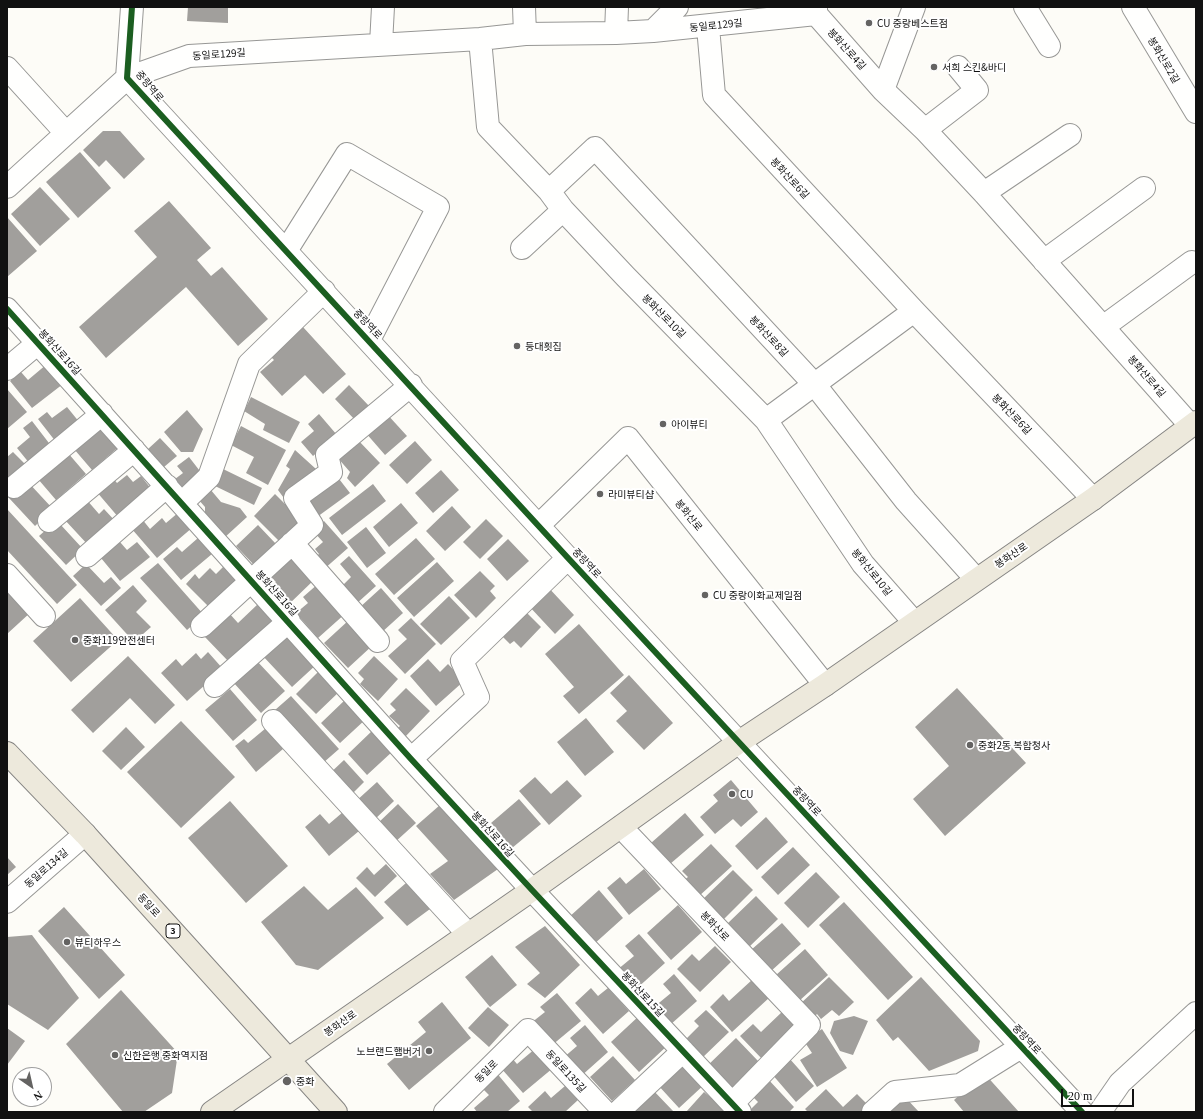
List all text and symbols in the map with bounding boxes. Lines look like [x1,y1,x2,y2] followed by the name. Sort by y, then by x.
[689,16,743,34] street label: 동일로129길
[877,17,948,29] place label: CU 중랑베스트점
[864,18,874,28] marker: CU 중랑베스트점
[825,26,869,72] street label: 봉화산로4길
[1146,35,1182,85] street label: 봉화산로2길
[192,46,246,62] street label: 동일로129길
[942,61,1006,73] place label: 서희 스킨&바디
[929,62,939,72] marker: 서희 스킨&바디
[134,68,166,104] street label: 중랑역로
[768,155,812,201] street label: 봉화산로6길
[640,292,688,340] street label: 봉화산로10길
[351,306,385,342] street label: 중랑역로
[747,313,791,359] street label: 봉화산로8길
[36,327,84,377] street label: 봉화산로16길
[525,340,562,352] place label: 등대횟집
[512,341,522,351] marker: 등대횟집
[1126,353,1168,399] street label: 봉화산로4길
[990,391,1034,437] street label: 봉화산로6길
[671,418,708,430] place label: 아이뷰티
[658,419,668,429] marker: 아이뷰티
[608,488,654,500] place label: 라미뷰티샵
[595,489,605,499] marker: 라미뷰티샵
[673,497,705,533] street label: 봉화산로
[992,540,1030,570] street label: 봉화산로
[570,545,604,581] street label: 중랑역로
[849,546,895,598] street label: 봉화산로10길
[253,568,301,618] street label: 봉화산로16길
[713,589,802,601] place label: CU 중랑이화교제일점
[700,590,710,600] marker: CU 중랑이화교제일점
[83,634,155,646] place label: 중화119안전센터
[70,635,80,645] marker: 중화119안전센터
[978,739,1050,751] place label: 중화2동 복합청사
[965,740,975,750] marker: 중화2동 복합청사
[790,783,824,819] street label: 중랑역로
[740,788,753,800] place label: CU
[727,789,737,799] marker: CU
[469,809,517,859] street label: 봉화산로16길
[22,846,70,890] street label: 동일로134길
[135,891,163,919] street label: 동일로
[698,908,732,944] street label: 봉화산로
[166,924,180,938] road number: 3
[75,936,121,948] place label: 뷰티하우스
[62,937,72,947] marker: 뷰티하우스
[619,969,667,1019] street label: 봉화산로15길
[321,1008,359,1038] street label: 봉화산로
[1010,1021,1044,1057] street label: 중랑역로
[357,1045,421,1057] place label: 노브랜드햄버거
[424,1046,434,1056] marker: 노브랜드햄버거
[543,1047,589,1095] street label: 동일로135길
[123,1049,208,1061] place label: 신한은행 중화역지점
[110,1050,120,1060] marker: 신한은행 중화역지점
[472,1057,500,1085] street label: 동일로
[12,1067,52,1107] north arrow
[281,1075,293,1087] marker: 중화
[296,1075,314,1087] place label: 중화
[1063,1081,1136,1107] scale bar
[32,1089,45,1103] text: N
[1068,1089,1092,1103] text: 20 m

